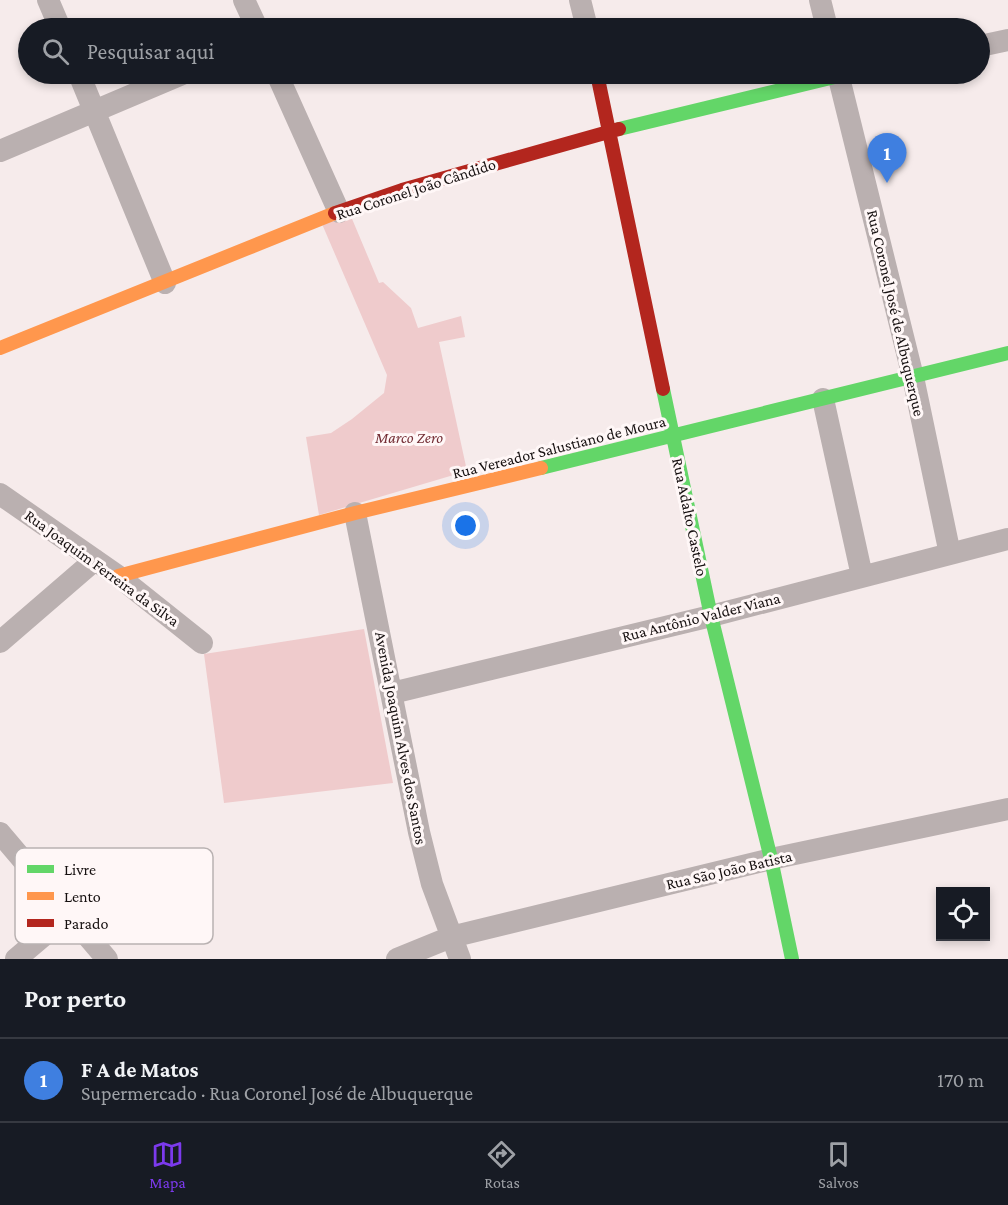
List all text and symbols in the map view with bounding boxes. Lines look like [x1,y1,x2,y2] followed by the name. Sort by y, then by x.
[18,18,990,84] search box
[39,35,72,68] icon: search
[87,39,214,64] text: Pesquisar aqui
[868,134,906,183] pin: 1
[334,155,498,224] street label: Rua Coronel João Cândido
[863,208,928,418] street label: Rua Coronel José de Albuquerque
[451,412,668,482] street label: Rua Vereador Salustiano de Moura
[374,429,443,446] park label: Marco Zero
[669,456,711,578] street label: Rua Adalto Castelo
[21,506,183,631] street label: Rua Joaquim Ferreira da Silva
[451,511,480,540] your location
[620,589,783,645] street label: Rua Antônio Valder Viana
[371,630,430,846] street label: Avenida Joaquim Alves dos Santos
[664,847,795,894] street label: Rua São João Batista
[15,848,213,944] legend
[64,861,96,878] text: Livre
[936,887,990,941] map controls
[936,887,990,941] button: locate
[64,888,101,905] text: Lento
[64,915,108,932] text: Parado
[24,984,126,1013] text: Por perto
[81,1057,199,1082] text: F A de Matos
[40,1069,47,1091] text: 1
[937,1069,984,1091] text: 170 m
[81,1082,473,1104] text: Supermercado · Rua Coronel José de Albuquerque
[149,1138,186,1191] tab: Mapa
[484,1138,520,1191] tab: Rotas
[818,1138,859,1191] tab: Salvos

